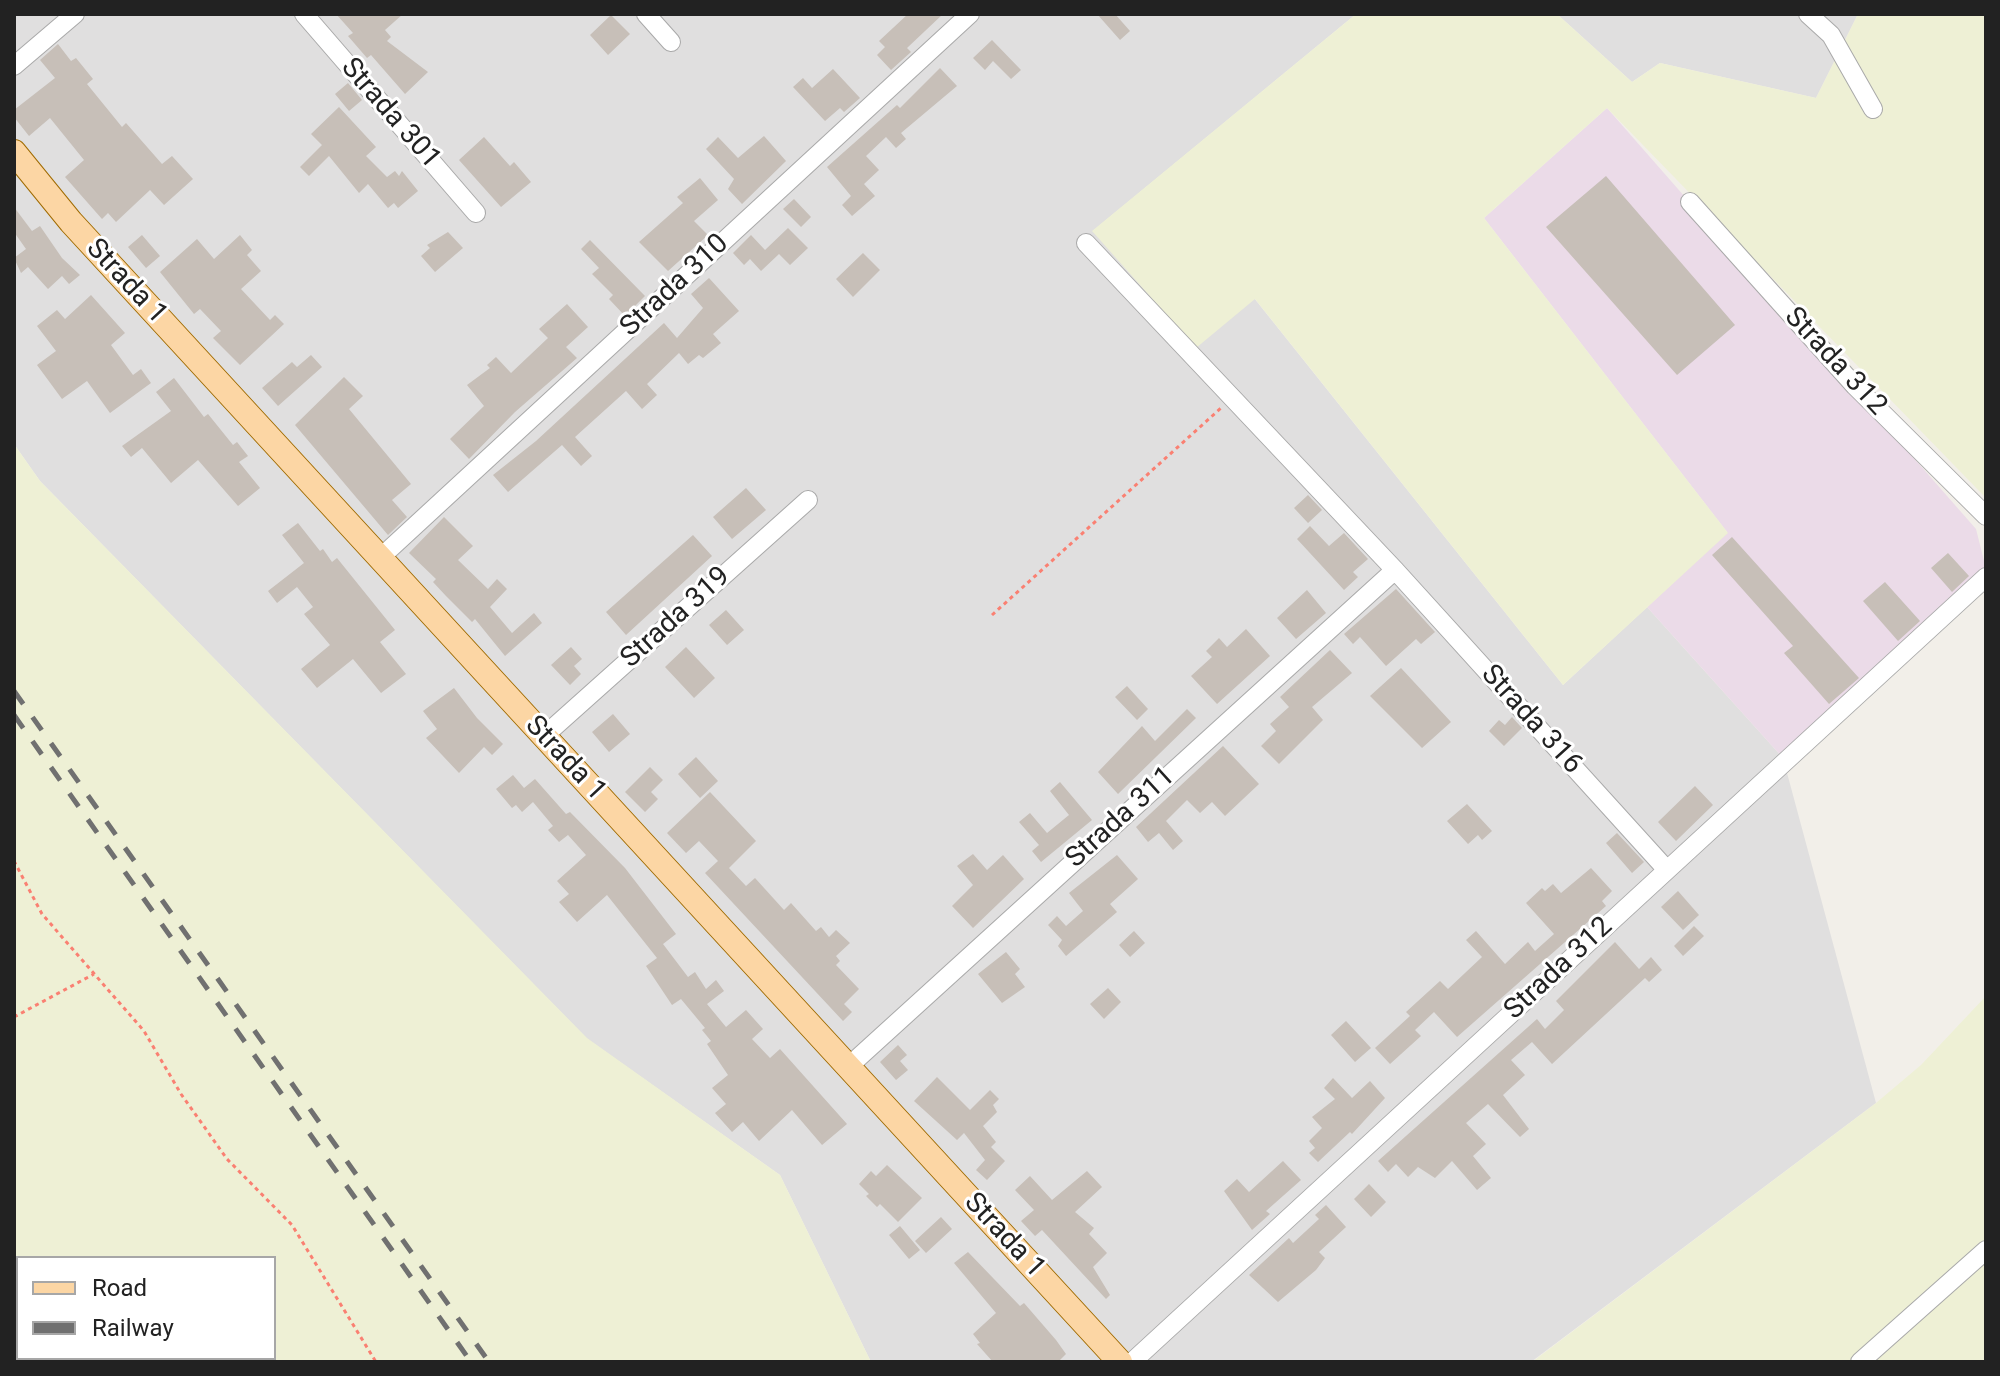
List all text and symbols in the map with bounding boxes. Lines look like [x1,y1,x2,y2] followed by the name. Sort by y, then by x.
[333,52,447,176] street label: Strada 301
[614,228,736,344] street label: Strada 310
[78,233,174,331] street label: Strada 1
[1777,301,1893,423] street label: Strada 312
[615,560,737,676] street label: Strada 319
[1473,659,1589,781] street label: Strada 316
[517,710,613,808] street label: Strada 1
[1060,760,1182,876] street label: Strada 311
[1498,911,1620,1027] street label: Strada 312
[956,1187,1052,1285] street label: Strada 1
[16,1256,276,1360] legend
[92,1274,147,1302] text: Road
[92,1314,174,1342] text: Railway

